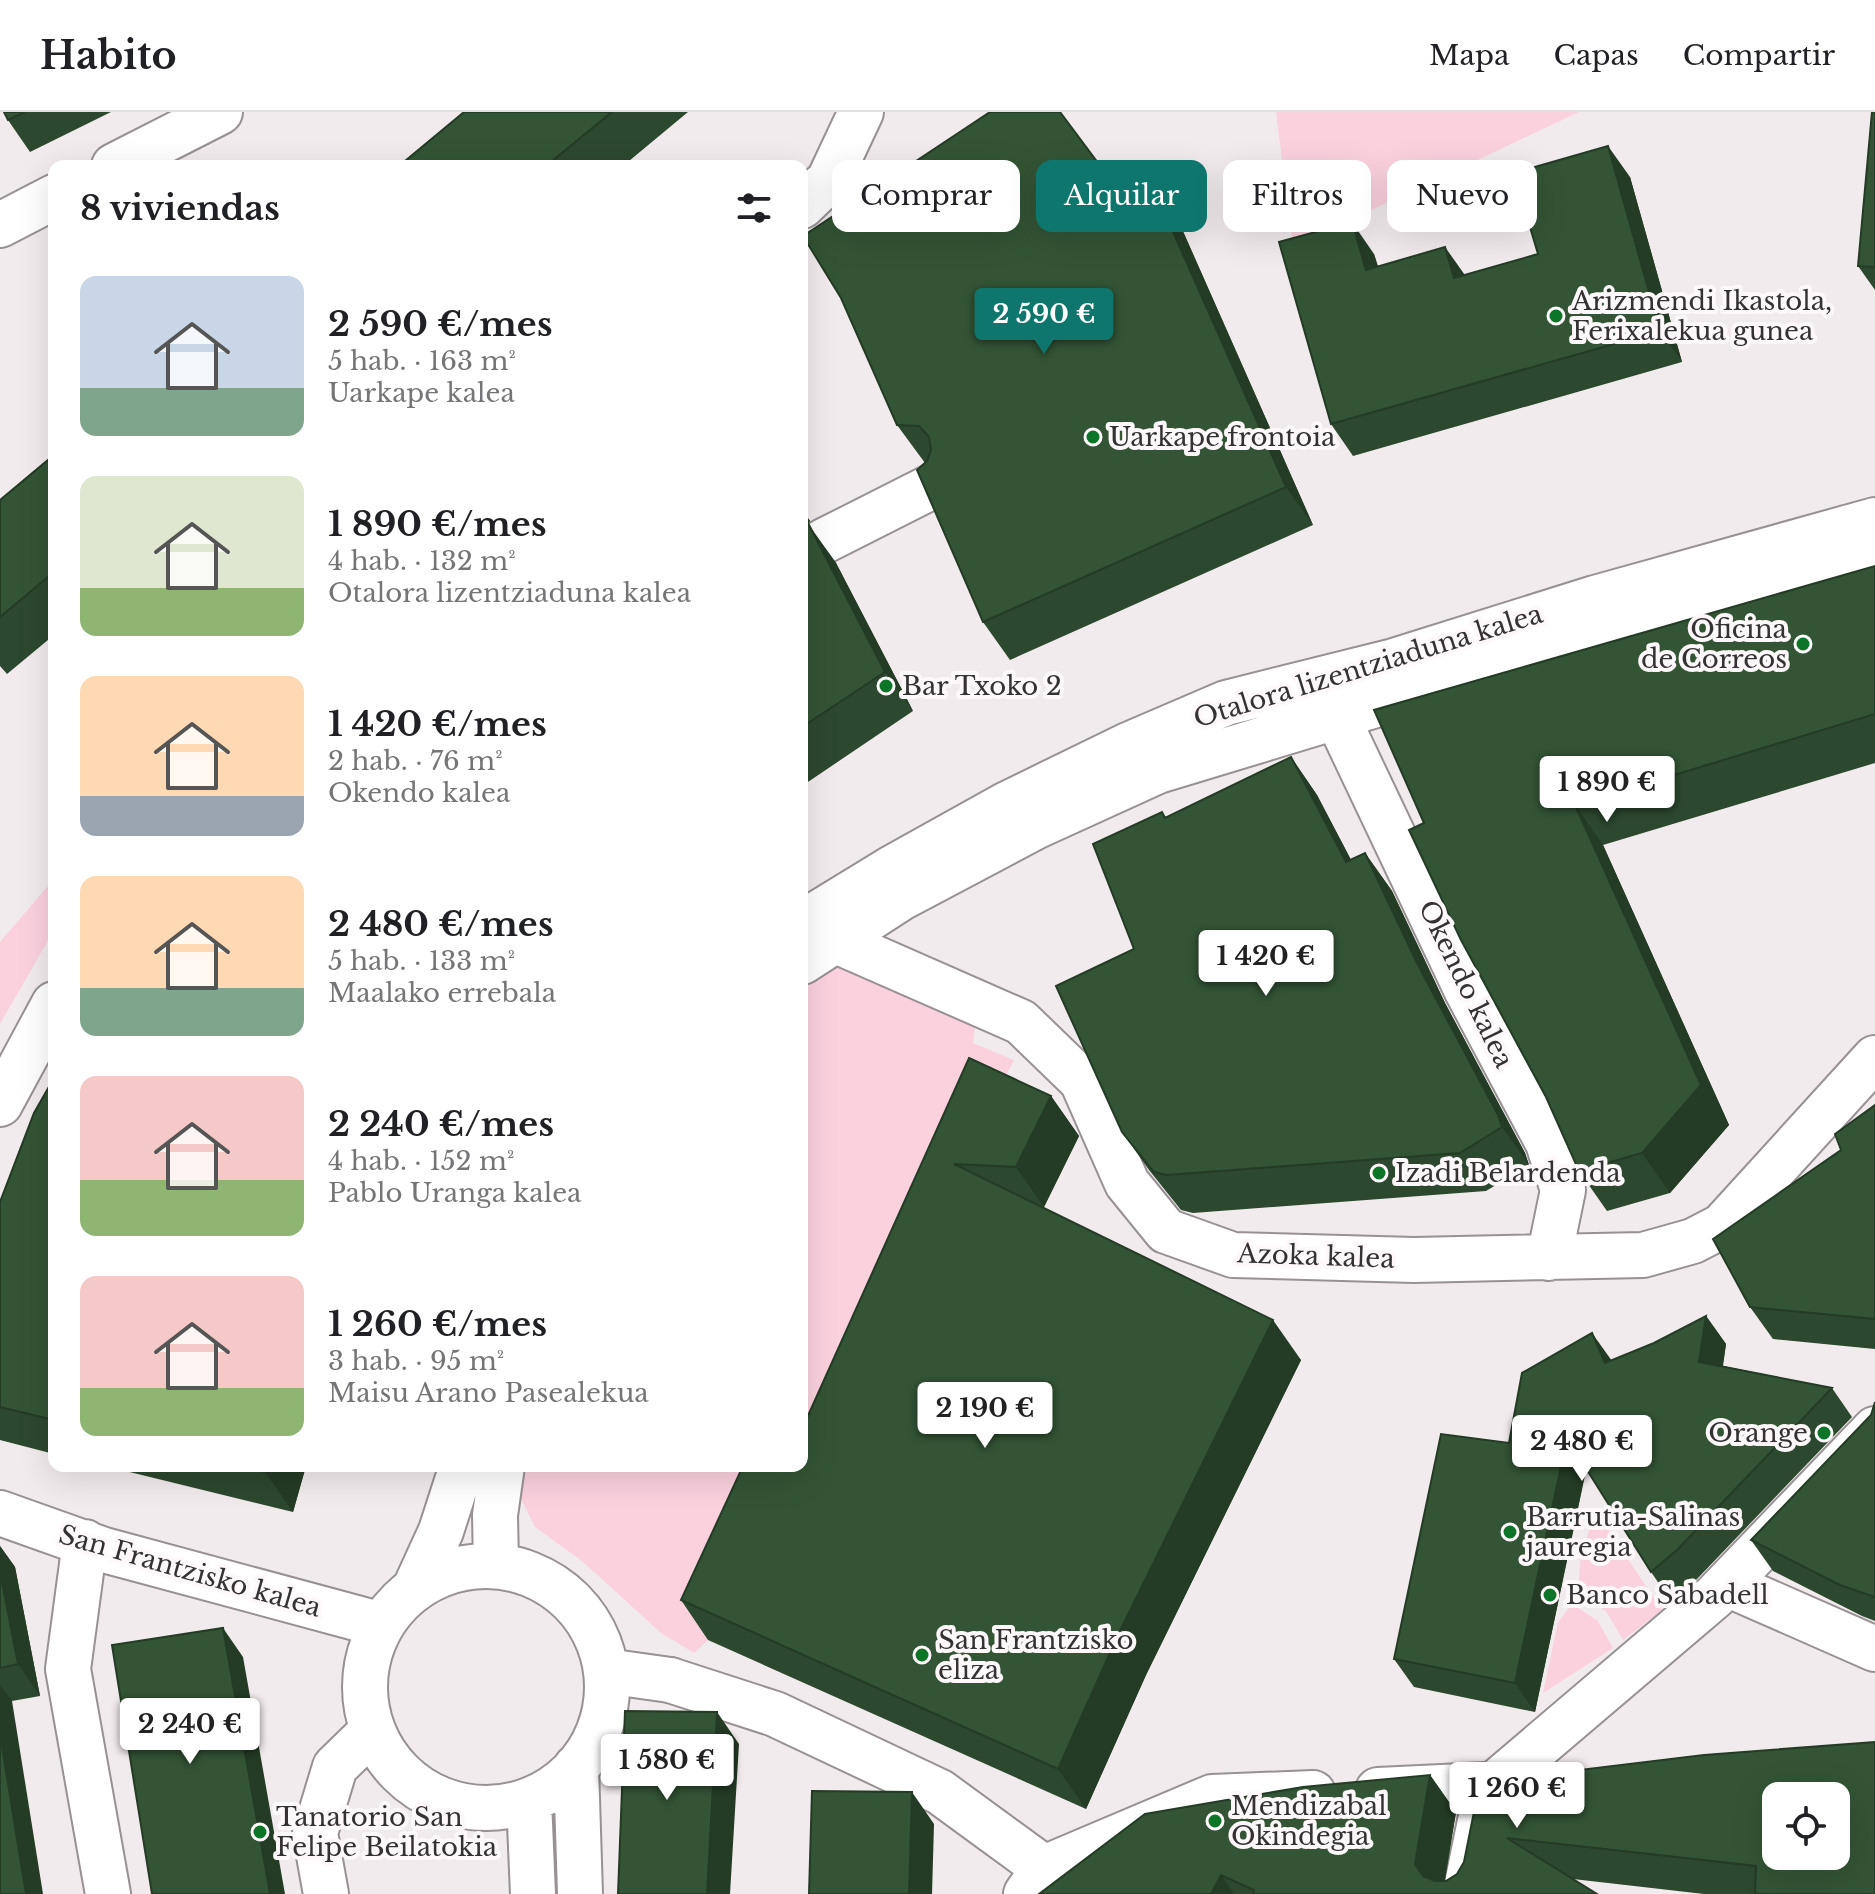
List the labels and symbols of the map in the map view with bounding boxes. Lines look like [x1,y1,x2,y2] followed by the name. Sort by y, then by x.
[1571,285,1832,347] place label: Arizmendi Ikastola, Ferixalekua gunea
[970,288,1118,356] pin: 2 590 €
[1547,307,1565,325] marker: Arizmendi Ikastola, Ferixalekua gunea
[1109,421,1336,453] place label: Uarkape frontoia
[1084,428,1102,446] marker: Uarkape frontoia
[1190,597,1547,734] street label: Otalora lizentziaduna kalea
[1641,613,1788,675] place label: Oficina de Correos
[1794,635,1812,653] marker: Oficina de Correos
[902,670,1062,702] place label: Bar Txoko 2
[877,677,895,695] marker: Bar Txoko 2
[1533,756,1681,824] pin: 1 890 €
[1412,895,1521,1073] street label: Okendo kalea
[1192,930,1340,998] pin: 1 420 €
[1395,1157,1621,1189] place label: Izadi Belardenda
[1370,1164,1388,1182] marker: Izadi Belardenda
[1236,1237,1396,1275] street label: Azoka kalea
[911,1382,1059,1450] pin: 2 190 €
[1508,1415,1656,1483] pin: 2 480 €
[1708,1417,1808,1449] place label: Orange
[1815,1424,1833,1442] marker: Orange
[1522,1501,1740,1563] place label: Barrutia-Salinas jauregia
[55,1518,325,1624] street label: San Frantzisko kalea
[1501,1523,1519,1541] marker: Barrutia-Salinas jauregia
[1566,1579,1769,1611] place label: Banco Sabadell
[1541,1586,1559,1604] marker: Banco Sabadell
[938,1624,1134,1686] place label: San Frantzisko eliza
[913,1646,931,1664] marker: San Frantzisko eliza
[116,1698,264,1766] pin: 2 240 €
[593,1734,741,1802] pin: 1 580 €
[1443,1762,1591,1830] pin: 1 260 €
[1231,1790,1387,1852] place label: Mendizabal Okindegia
[276,1801,498,1863] place label: Tanatorio San Felipe Beilatokia
[1206,1812,1224,1830] marker: Mendizabal Okindegia
[251,1823,269,1841] marker: Tanatorio San Felipe Beilatokia

